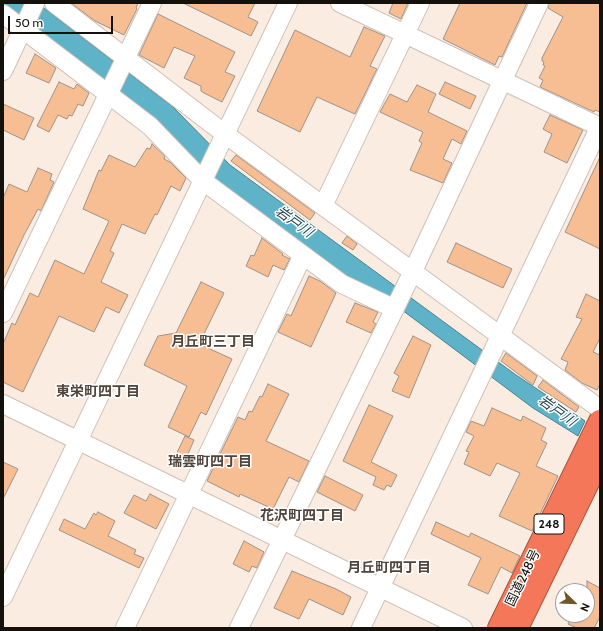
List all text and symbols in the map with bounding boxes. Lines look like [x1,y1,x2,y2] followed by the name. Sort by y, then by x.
[10,8,115,34] scale bar
[15,15,43,30] text: 50 m
[272,203,316,241] water label: 岩戸川
[171,334,255,350] district label: 月丘町三丁目
[56,384,140,400] district label: 東栄町四丁目
[535,392,579,430] water label: 岩戸川
[168,454,252,470] district label: 瑞雲町四丁目
[260,508,344,524] district label: 花沢町四丁目
[534,514,564,534] road number: 248
[503,547,543,609] street label: 国道248号
[347,560,431,576] district label: 月丘町四丁目
[555,583,595,623] north arrow
[577,601,593,614] text: N

